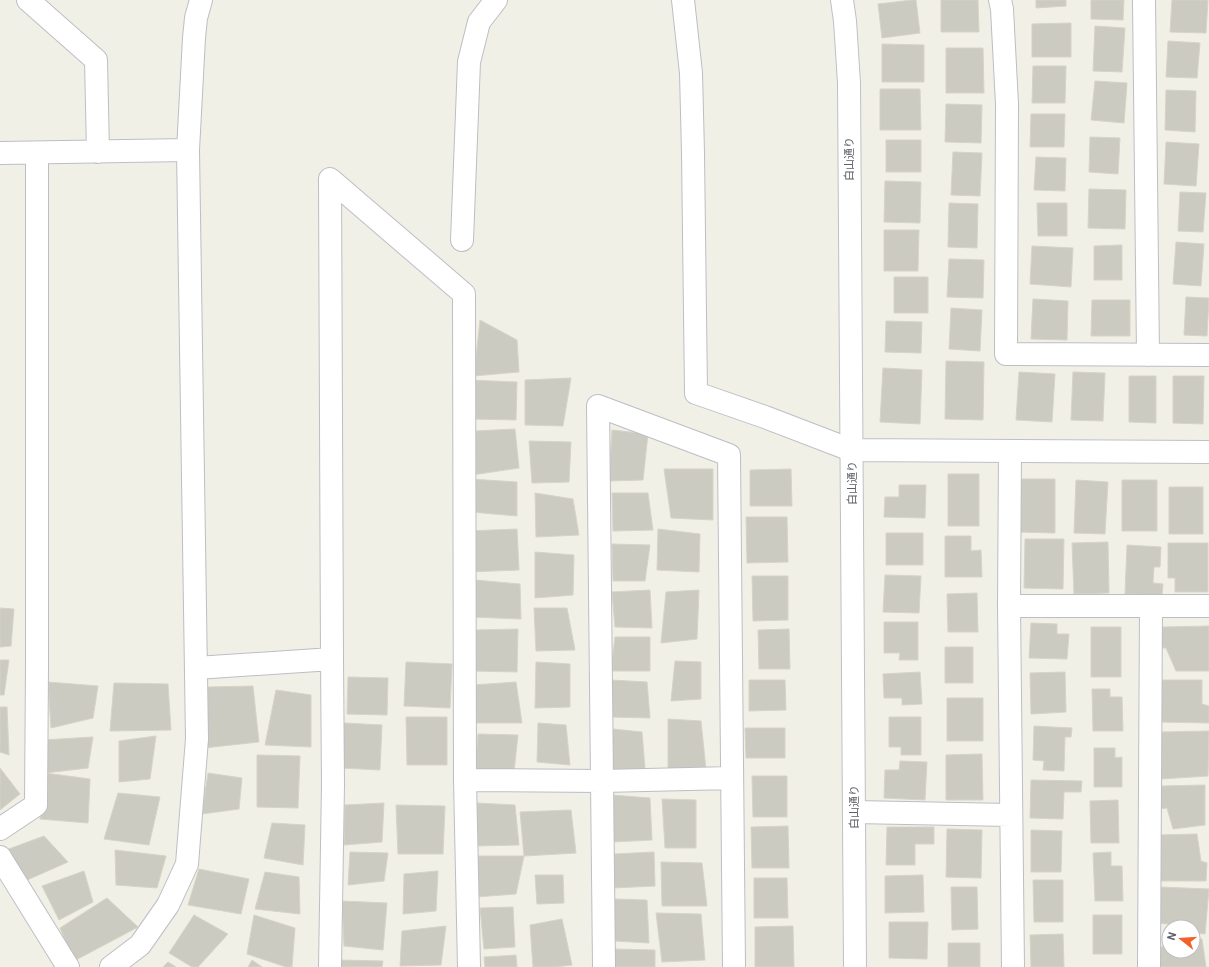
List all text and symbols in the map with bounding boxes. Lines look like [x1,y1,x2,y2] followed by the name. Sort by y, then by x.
[843,137,856,181] street label: 白山通り
[846,461,859,505] street label: 白山通り
[848,785,861,829] street label: 白山通り
[1161,919,1201,959] north arrow
[1165,930,1179,942] text: N

